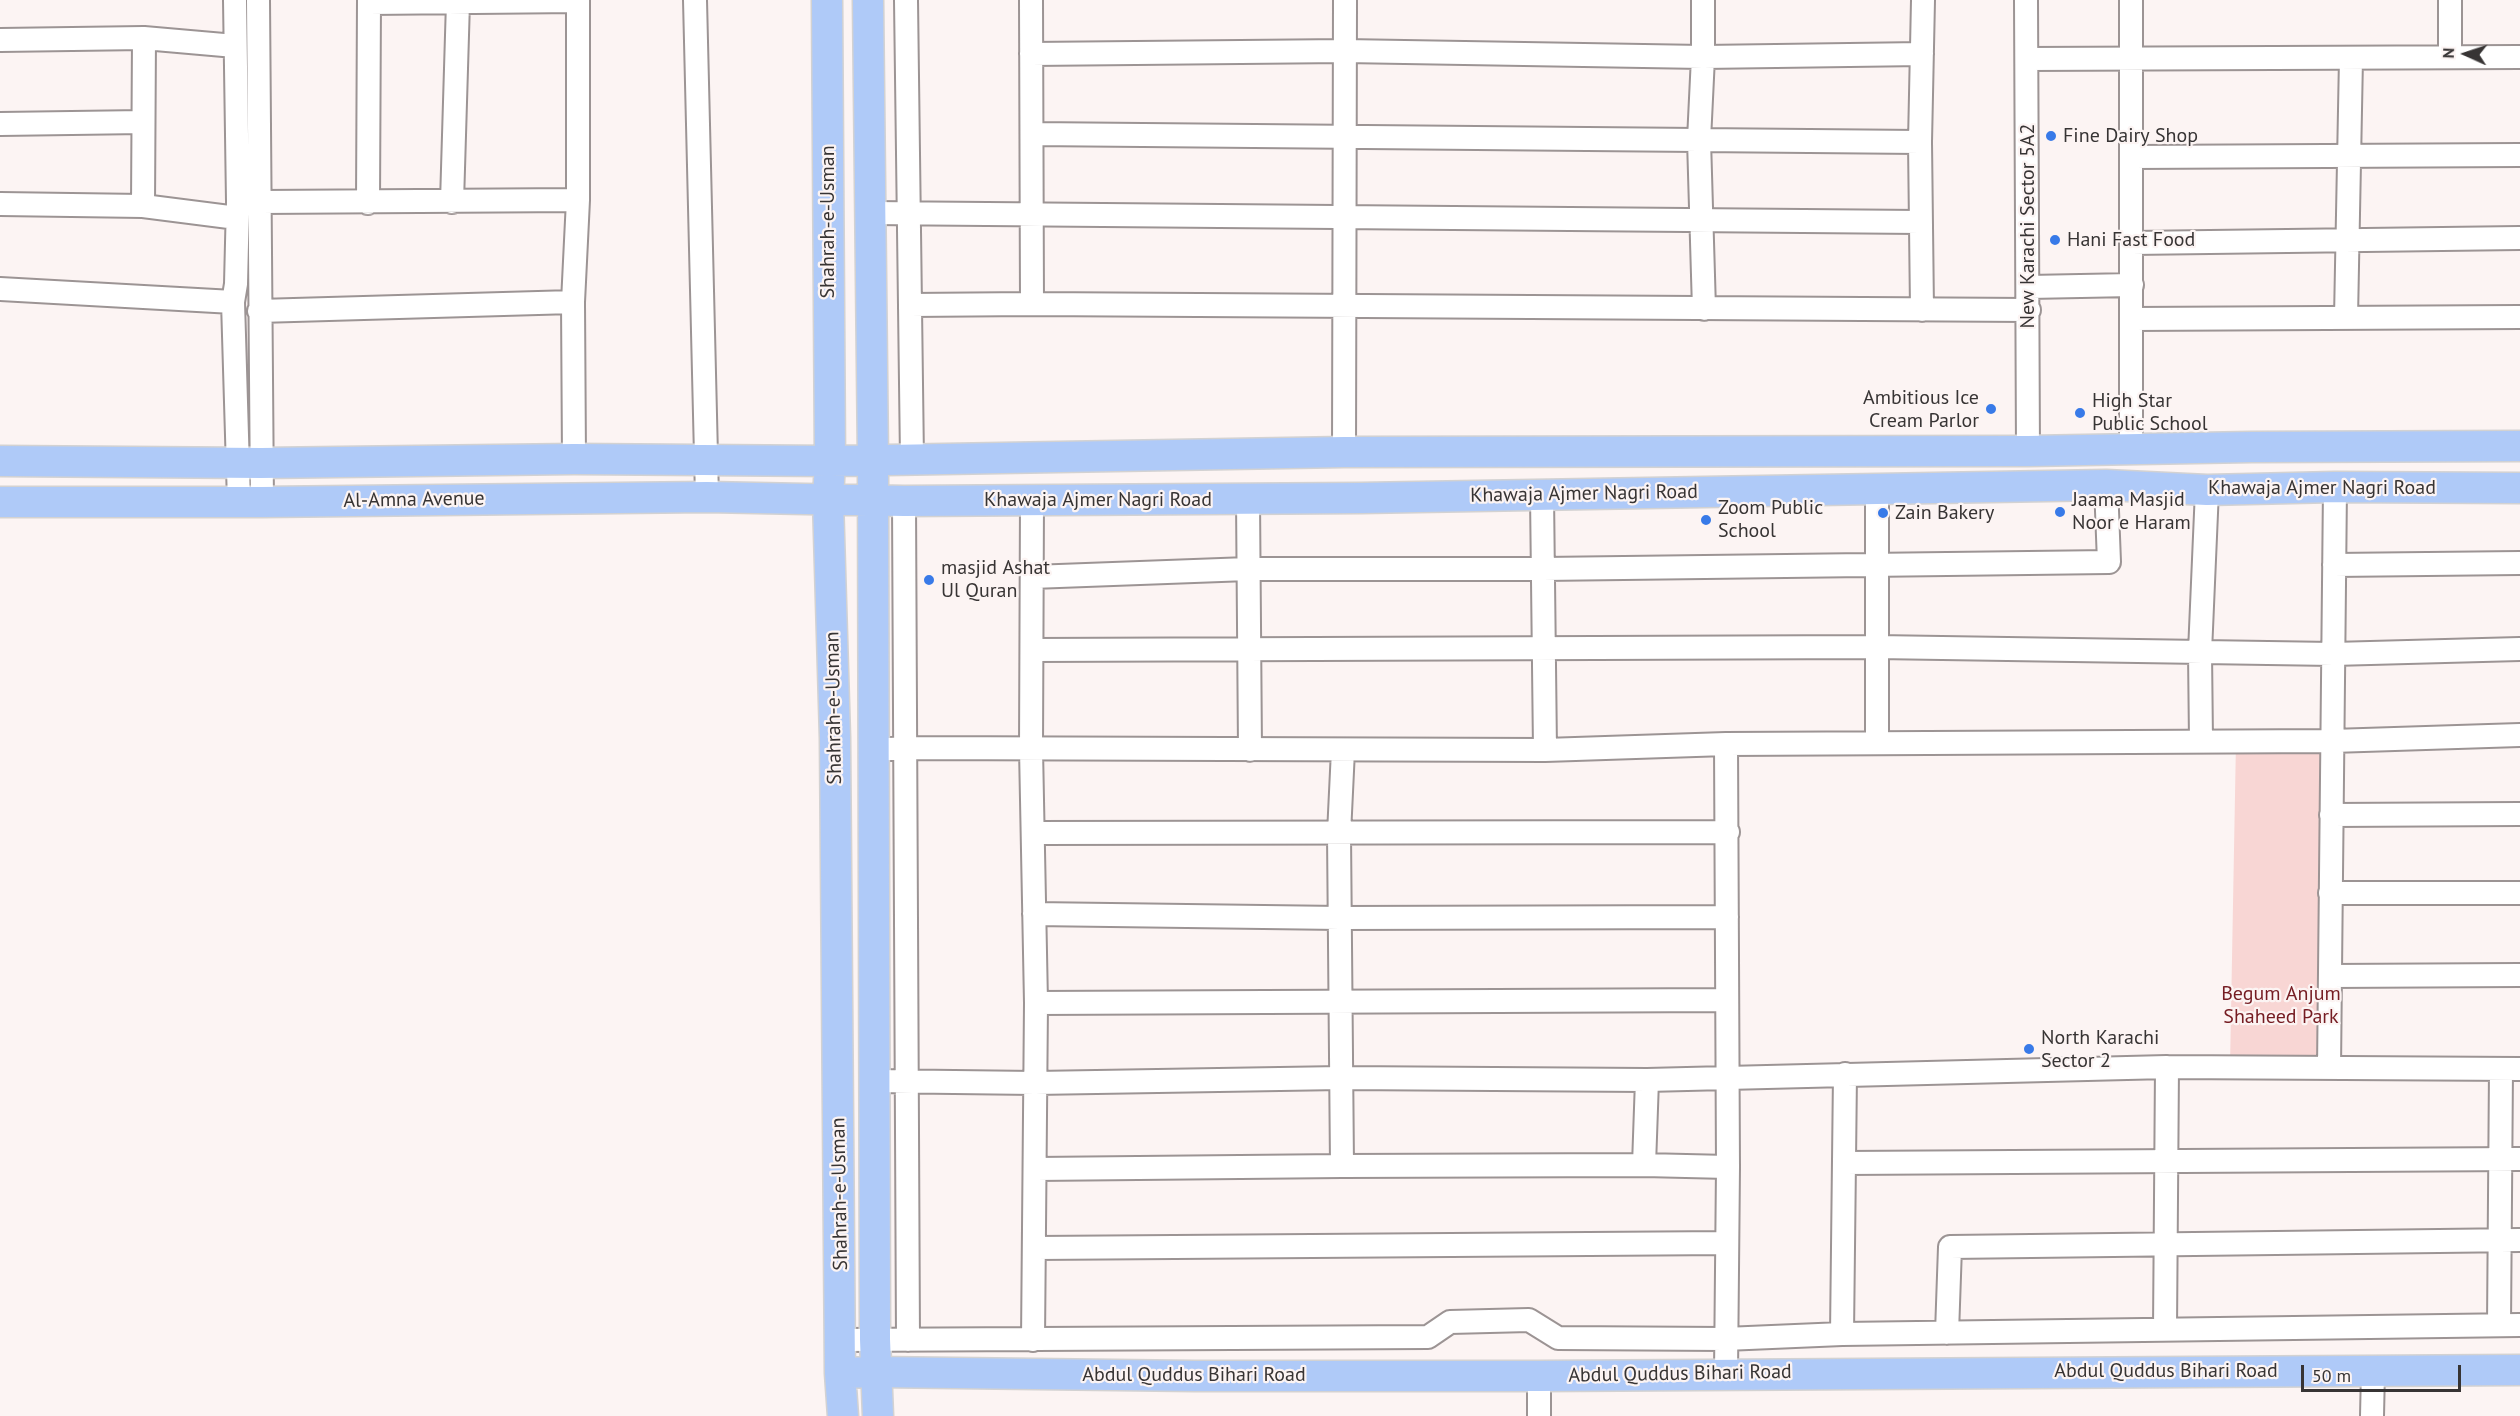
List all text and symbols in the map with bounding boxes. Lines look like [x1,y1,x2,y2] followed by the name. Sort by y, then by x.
[2436,24,2496,84] north arrow
[2438,47,2458,59] text: N
[2016,124,2040,328] street label: New Karachi Sector 5A2
[2063,124,2198,148] place label: Fine Dairy Shop
[2044,129,2058,143] marker: Fine Dairy Shop
[816,145,840,299] street label: Shahrah-e-Usman
[2067,228,2195,252] place label: Hani Fast Food
[2048,233,2062,247] marker: Hani Fast Food
[1863,386,1979,433] place label: Ambitious Ice Cream Parlor
[2092,389,2207,436] place label: High Star Public School
[1984,402,1998,416] marker: Ambitious Ice Cream Parlor
[2073,406,2087,420] marker: High Star Public School
[2208,476,2436,500] street label: Khawaja Ajmer Nagri Road
[1470,480,1698,508] street label: Khawaja Ajmer Nagri Road
[343,487,485,513] street label: Al-Amna Avenue
[984,488,1212,512] street label: Khawaja Ajmer Nagri Road
[2072,488,2191,535] place label: Jaama Masjid Noor e Haram
[1718,496,1823,543] place label: Zoom Public School
[1895,501,1994,525] place label: Zain Bakery
[2053,505,2067,519] marker: Jaama Masjid Noor e Haram
[1876,506,1890,520] marker: Zain Bakery
[1699,513,1713,527] marker: Zoom Public School
[941,556,1050,603] place label: masjid Ashat Ul Quran
[922,573,936,587] marker: masjid Ashat Ul Quran
[821,631,847,785] street label: Shahrah-e-Usman
[2221,982,2341,1029] park label: Begum Anjum Shaheed Park
[2041,1026,2159,1073] place label: North Karachi Sector 2
[2022,1042,2036,1056] marker: North Karachi Sector 2
[827,1117,853,1271] street label: Shahrah-e-Usman
[2304,1353,2464,1391] scale bar
[2054,1359,2278,1383] street label: Abdul Quddus Bihari Road
[1568,1360,1792,1388] street label: Abdul Quddus Bihari Road
[1082,1363,1306,1387] street label: Abdul Quddus Bihari Road
[2312,1364,2351,1387] text: 50 m

